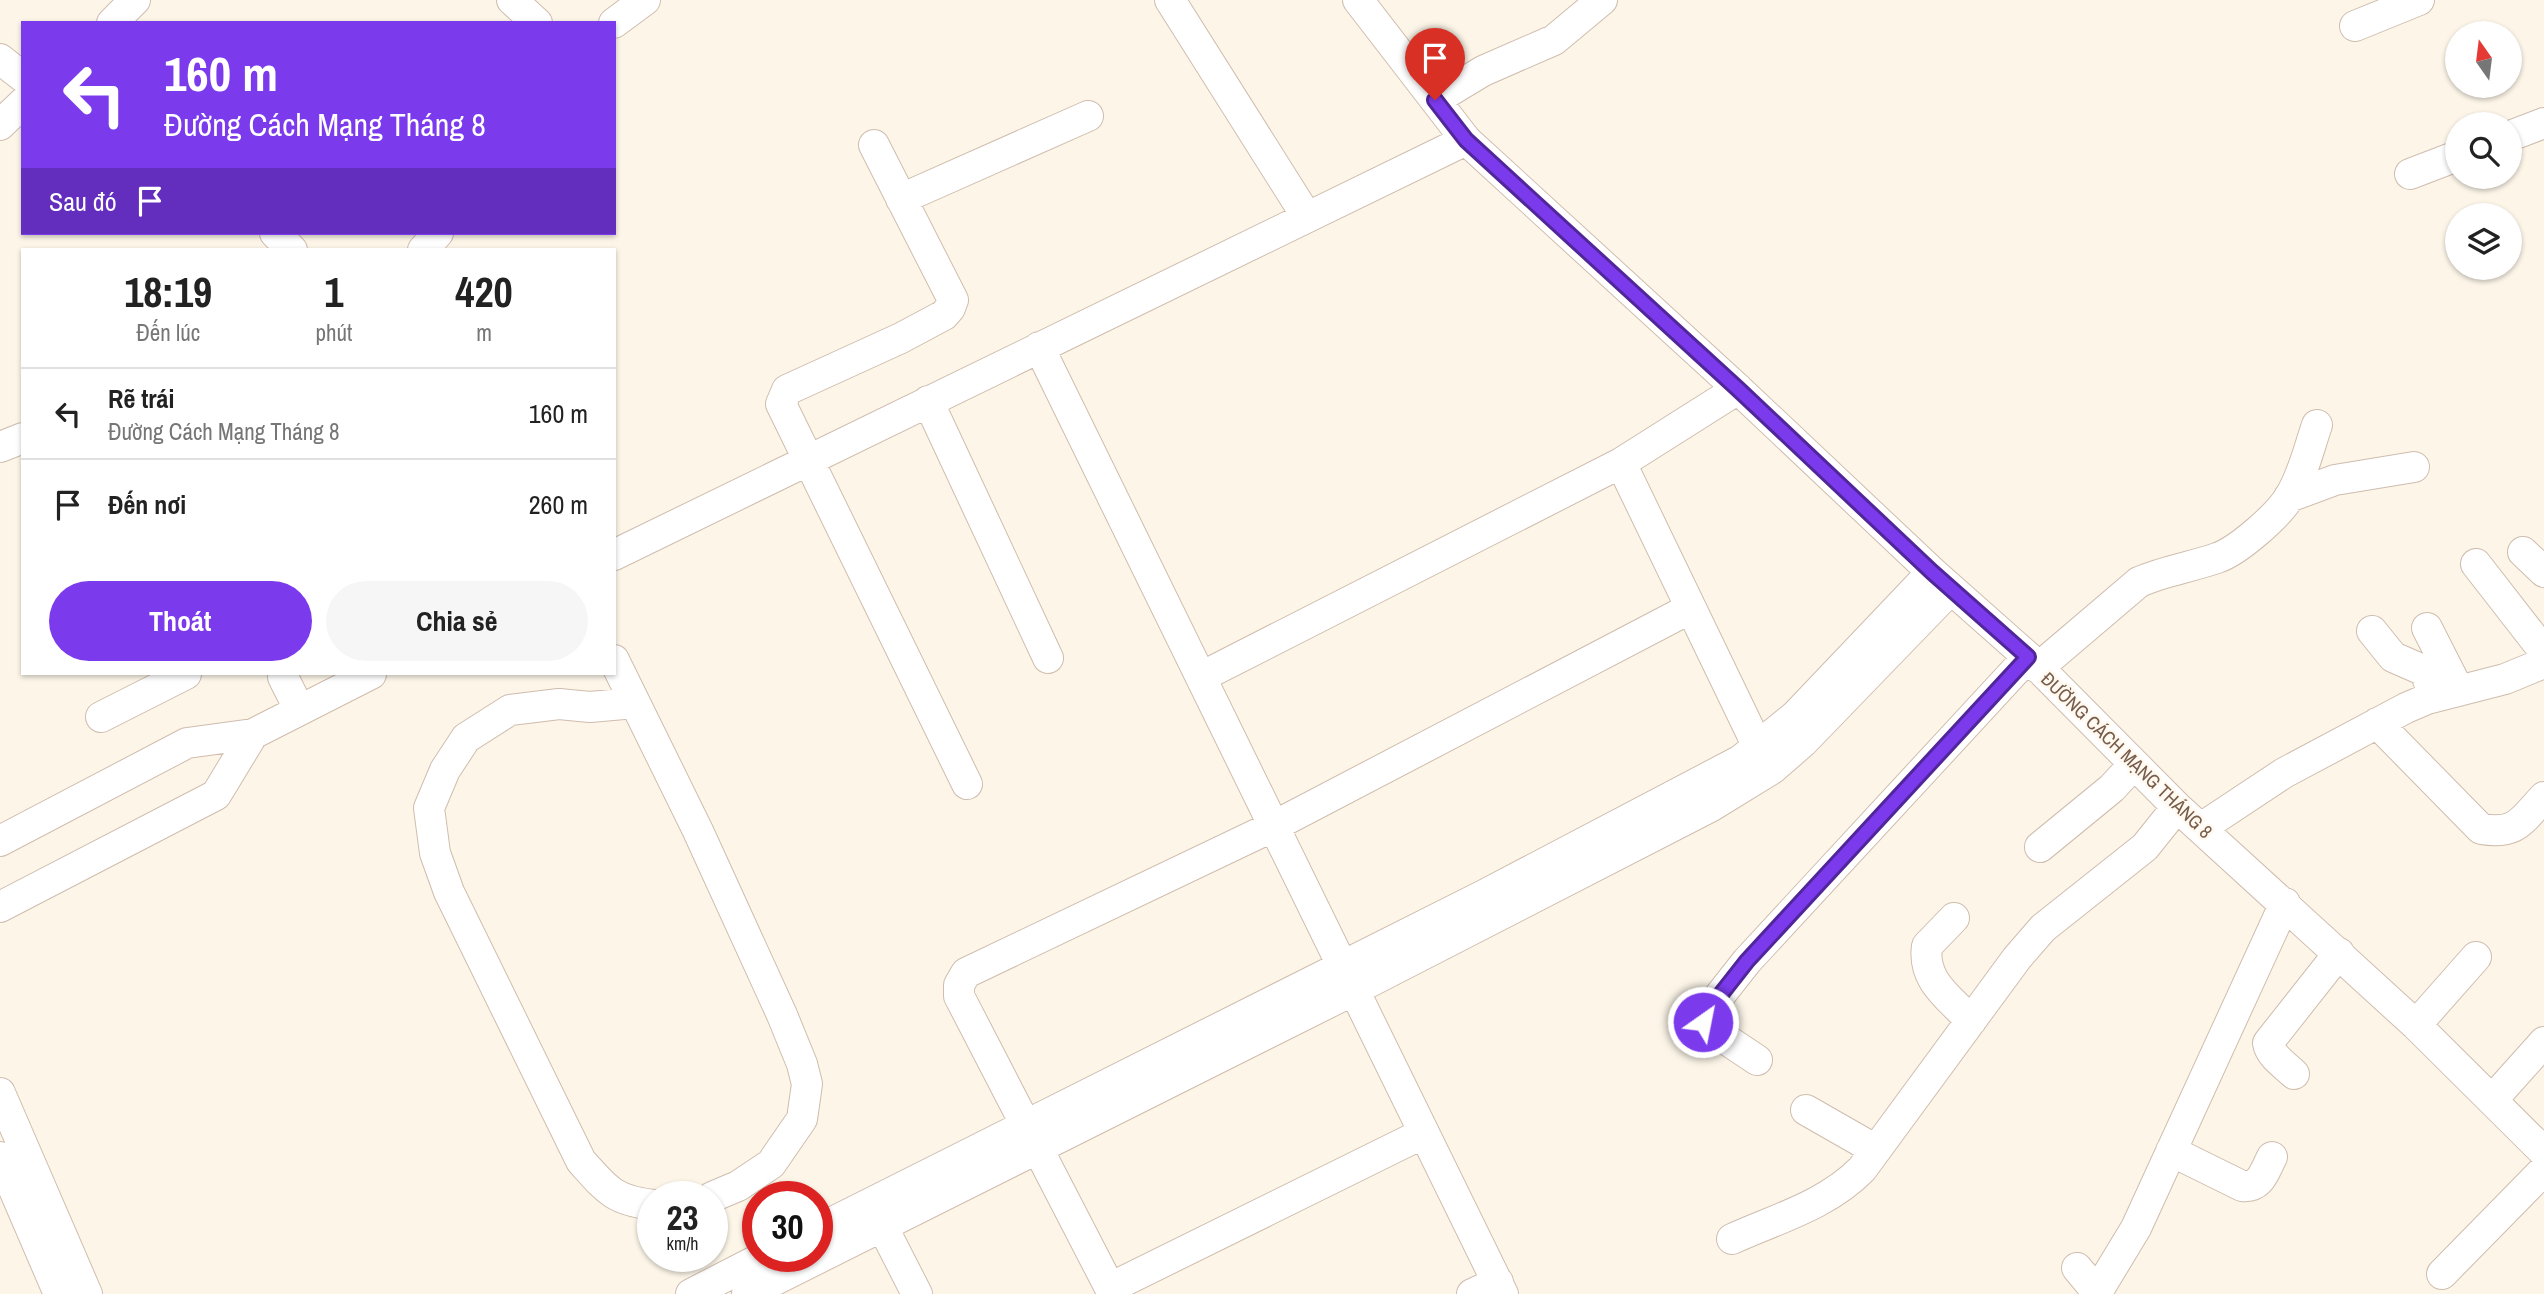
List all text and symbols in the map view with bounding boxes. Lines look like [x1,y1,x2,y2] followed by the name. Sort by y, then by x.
[2445,21,2522,98] north arrow
[2445,21,2522,280] map controls
[1405,28,1465,100] pin
[1416,39,1454,77] icon: arrive
[164,40,278,106] text: 160 m
[49,49,140,140] icon: left
[164,103,486,146] text: Đường Cách Mạng Tháng 8
[2445,112,2522,189] button: search
[131,182,169,220] icon: arrive
[49,184,117,219] text: Sau đó
[2445,203,2522,280] button: layers
[124,264,212,320] text: 18:19
[324,264,343,320] text: 1
[455,264,513,320] text: 420
[136,317,200,348] text: Đến lúc
[315,317,352,348] text: phút
[476,317,492,348] text: m
[108,381,174,416] text: Rẽ trái
[49,395,87,433] icon: left
[529,396,588,431] text: 160 m
[108,416,339,447] text: Đường Cách Mạng Tháng 8
[49,486,87,524] icon: arrive
[108,487,186,522] text: Đến nơi
[529,487,588,522] text: 260 m
[49,581,312,661] button: Thoát
[326,581,588,661] button: Chia sẻ
[2036,666,2218,844] street label: ĐƯỜNG CÁCH MẠNG THÁNG 8
[1666,985,1740,1059] position arrow
[742,1181,833,1272] speed limit sign: 30
[667,1194,698,1241] text: 23
[667,1231,699,1256] text: km/h

